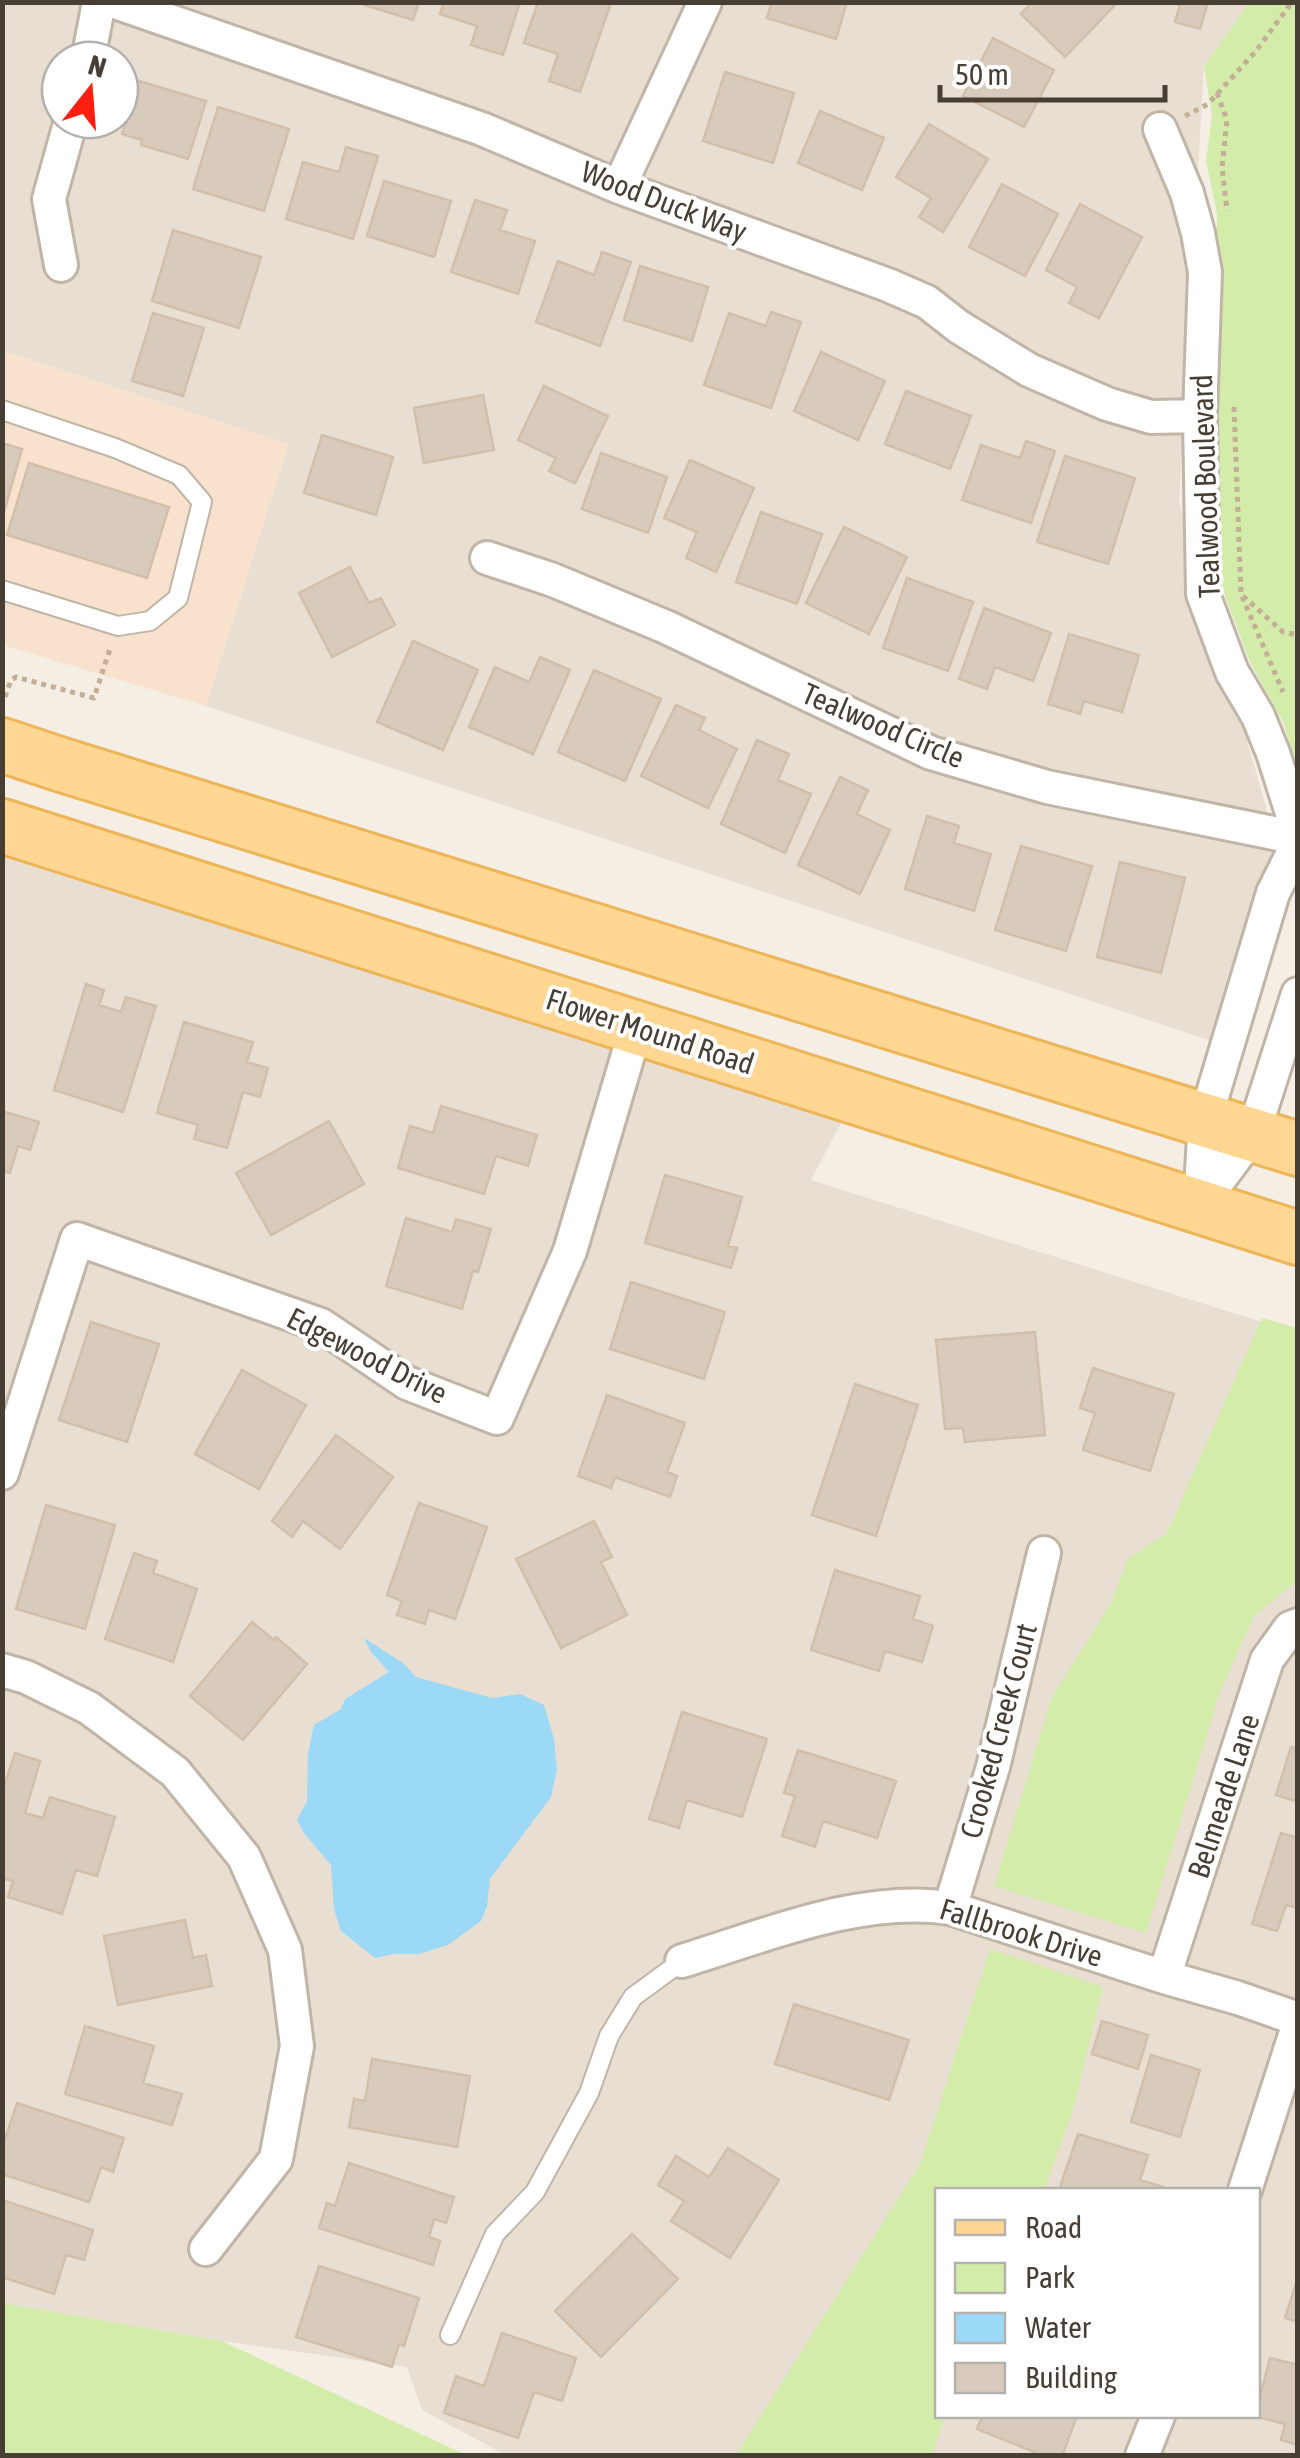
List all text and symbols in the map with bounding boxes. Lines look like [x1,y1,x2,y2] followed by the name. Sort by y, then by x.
[40,40,140,140] north arrow
[940,40,1165,102] scale bar
[85,48,110,84] text: N
[955,57,1009,91] text: 50 m
[577,154,752,248] street label: Wood Duck Way
[1184,374,1226,598] street label: Tealwood Boulevard
[797,676,969,774] street label: Tealwood Circle
[542,981,759,1081] street label: Flower Mound Road
[282,1300,453,1410] street label: Edgewood Drive
[953,1620,1043,1842] street label: Crooked Creek Court
[1181,1709,1266,1882] street label: Belmeade Lane
[936,1891,1107,1973] street label: Fallbrook Drive
[935,2188,1260,2418] legend
[1025,2210,1082,2244] text: Road
[1025,2260,1075,2294] text: Park
[1025,2310,1092,2344] text: Water
[1025,2360,1117,2394] text: Building

